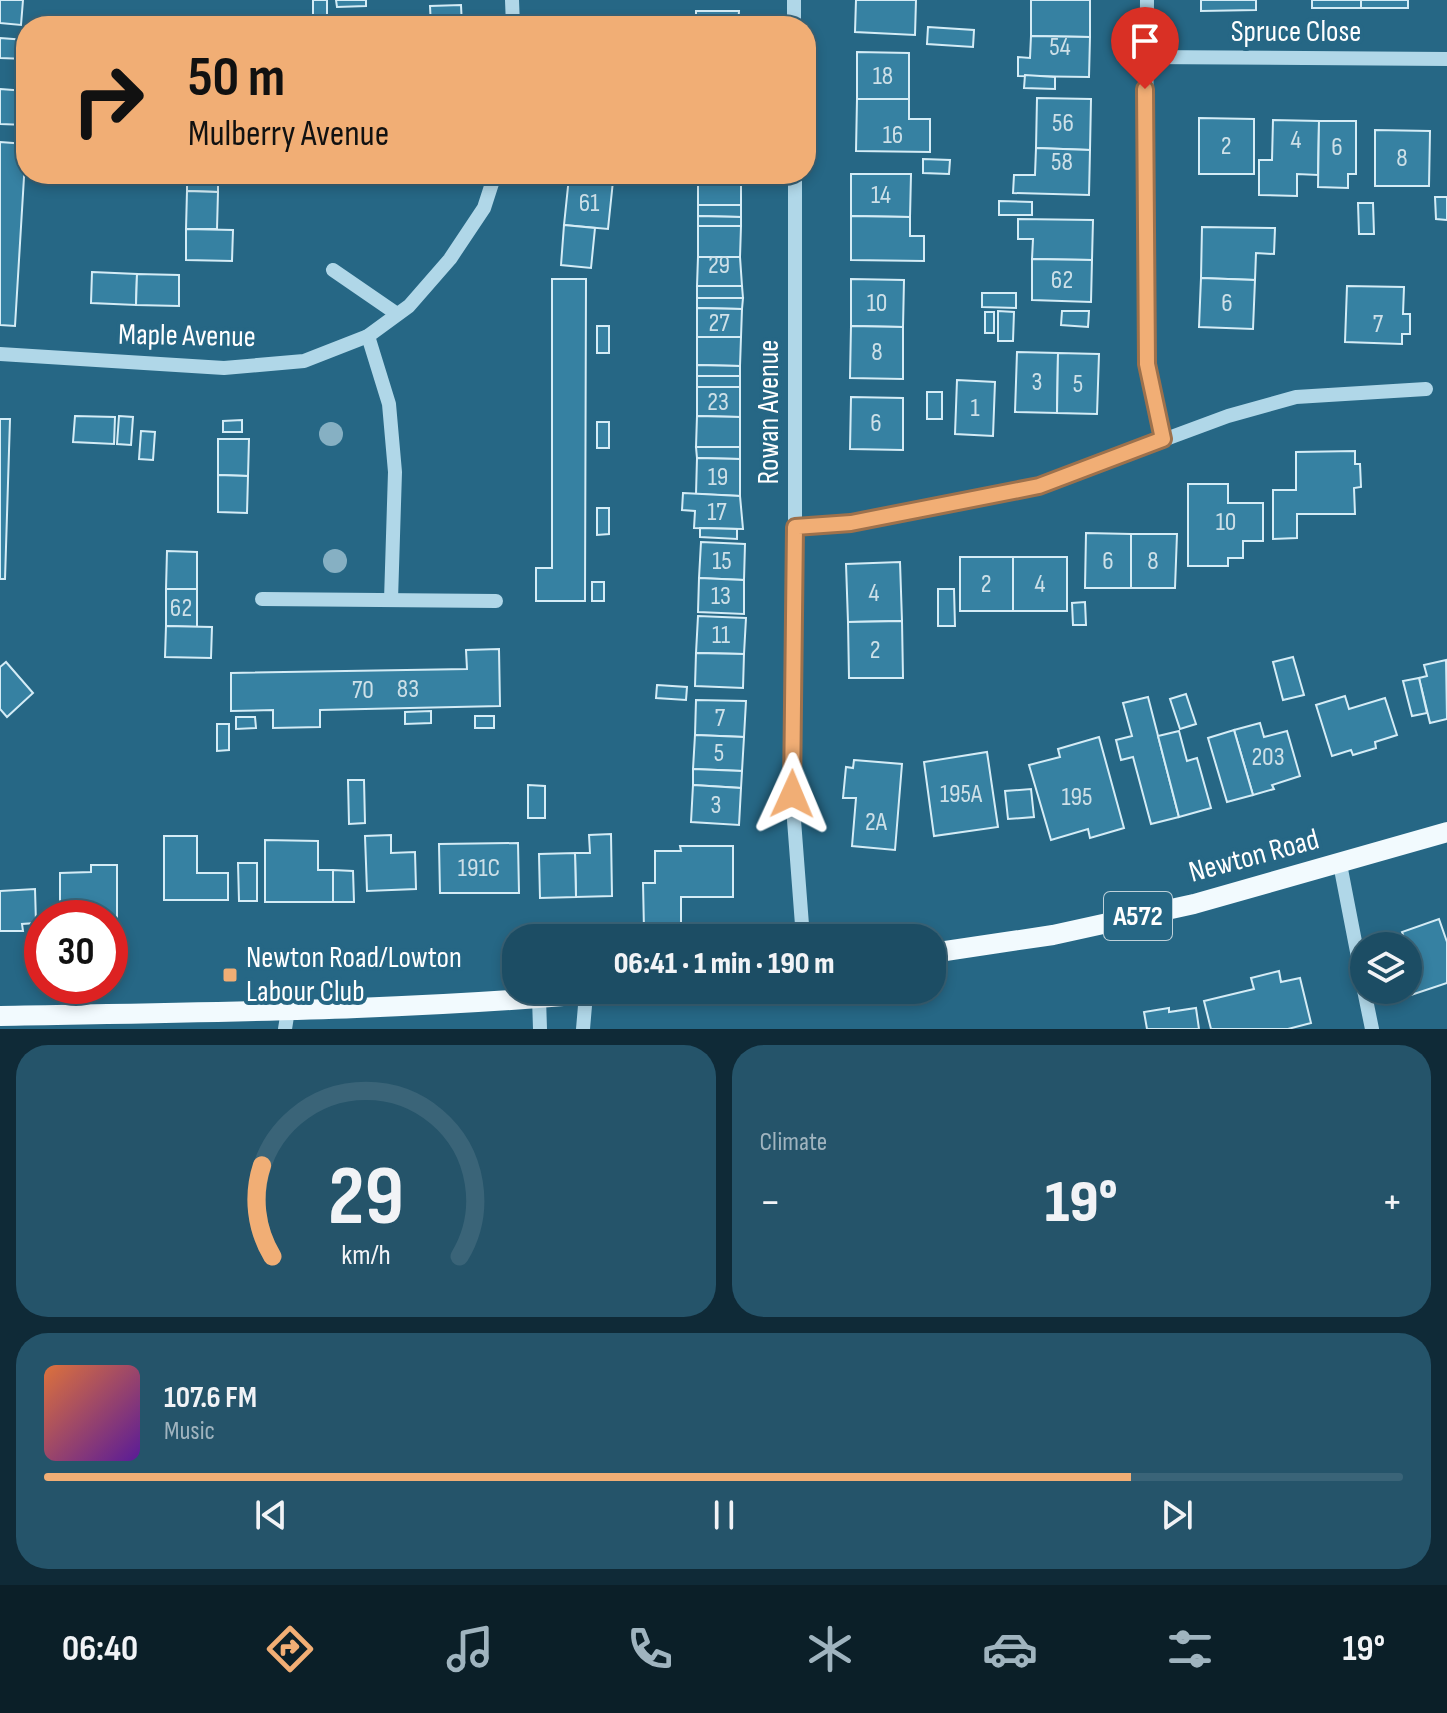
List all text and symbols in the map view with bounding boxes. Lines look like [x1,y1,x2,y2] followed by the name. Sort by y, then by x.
[1111,7,1179,89] pin
[1231,14,1361,50] street label: Spruce Close
[1123,19,1167,63] icon: arrive
[1049,32,1071,63] house number: 54
[188,45,285,112] text: 50 m
[56,48,160,152] icon: right
[873,61,893,92] house number: 18
[1052,108,1074,139] house number: 56
[188,113,389,156] text: Mulberry Avenue
[883,120,903,151] house number: 16
[1291,125,1302,156] house number: 4
[1221,131,1231,162] house number: 2
[1331,132,1343,163] house number: 6
[1396,143,1408,174] house number: 8
[1051,147,1073,178] house number: 58
[871,180,891,211] house number: 14
[579,188,599,219] house number: 61
[708,250,730,281] house number: 29
[1051,265,1073,296] house number: 62
[867,288,887,319] house number: 10
[1221,288,1233,319] house number: 6
[708,308,730,339] house number: 27
[1373,309,1384,340] house number: 7
[118,317,256,355] street label: Maple Avenue
[871,337,883,368] house number: 8
[751,340,787,484] street label: Rowan Avenue
[1032,367,1042,398] house number: 3
[1073,369,1083,400] house number: 5
[707,387,729,418] house number: 23
[970,393,980,424] house number: 1
[870,408,882,439] house number: 6
[708,462,728,493] house number: 19
[707,497,727,528] house number: 17
[1216,507,1236,538] house number: 10
[712,546,732,577] house number: 15
[1102,546,1114,577] house number: 6
[1147,546,1159,577] house number: 8
[981,569,991,600] house number: 2
[1035,569,1046,600] house number: 4
[869,578,880,609] house number: 4
[711,581,731,612] house number: 13
[170,593,192,624] house number: 62
[712,620,730,651] house number: 11
[870,635,880,666] house number: 2
[397,674,419,705] house number: 83
[352,675,374,706] house number: 70
[715,703,726,734] house number: 7
[714,738,724,769] house number: 5
[1251,742,1285,773] house number: 203
[750,752,834,836] position arrow
[940,779,983,810] house number: 195A
[1061,782,1093,813] house number: 195
[711,790,721,821] house number: 3
[865,807,888,838] house number: 2A
[1185,821,1323,891] street label: Newton Road
[458,853,500,884] house number: 191C
[1104,892,1172,940] road number: A572
[24,900,128,1004] speed limit sign: 30
[1350,932,1422,1004] map controls
[1350,932,1422,1004] button: layers
[246,940,462,1010] place label: Newton Road/Lowton Labour Club
[614,946,834,982] text: 06:41 · 1 min · 190 m
[221,966,239,984] marker: Newton Road/Lowton Labour Club
[760,1127,827,1158] text: Climate
[328,1148,404,1248] text: 29
[1045,1167,1118,1239] text: 19°
[760,1176,781,1229] text: −
[1381,1176,1403,1229] text: +
[341,1238,390,1273] text: km/h
[164,1380,257,1416] text: 107.6 FM
[164,1416,215,1447] text: Music
[249,1493,293,1537] icon: previous
[702,1493,746,1537] icon: pause
[1155,1493,1199,1537] icon: next
[262,1621,318,1677] icon: directions
[442,1621,498,1677] icon: music
[622,1621,678,1677] icon: phone
[802,1621,858,1677] icon: climate
[982,1621,1038,1677] icon: car
[1162,1621,1218,1677] icon: filters
[62,1628,138,1671] text: 06:40
[1342,1628,1385,1671] text: 19°

